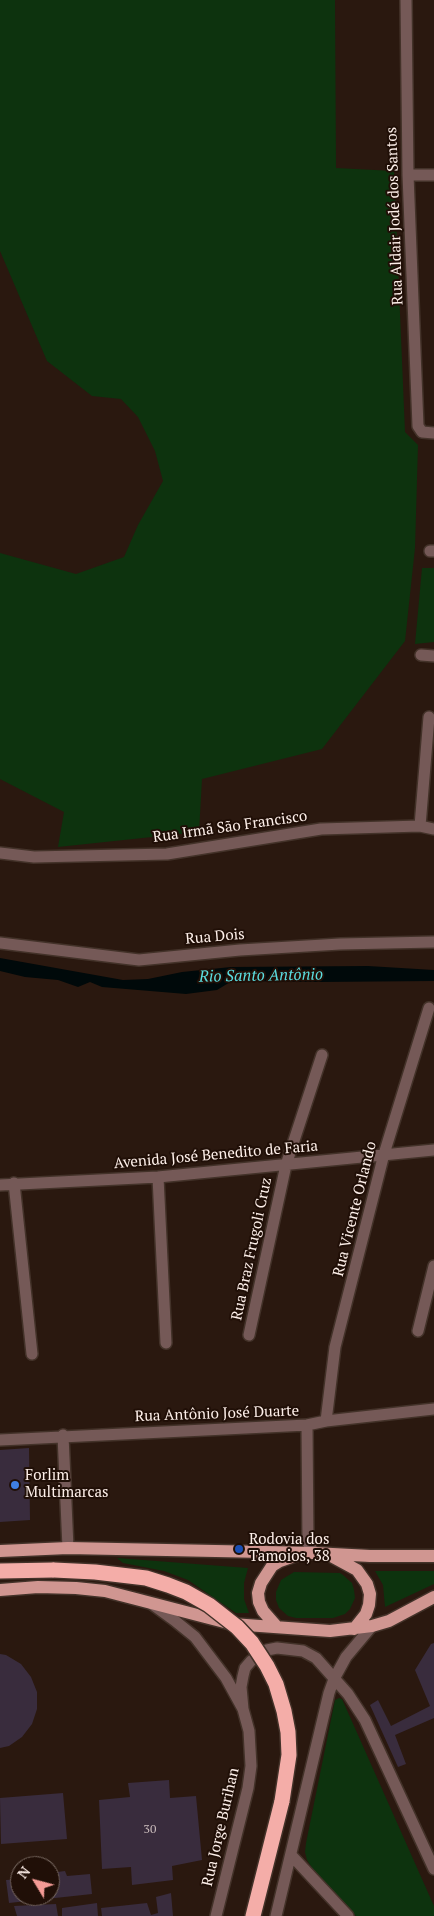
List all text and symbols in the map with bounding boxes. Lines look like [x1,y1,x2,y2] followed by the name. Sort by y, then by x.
[383,126,407,306] street label: Rua Aldair Jodé dos Santos
[152,807,308,847] street label: Rua Irmã São Francisco
[185,925,245,949] street label: Rua Dois
[199,965,323,987] water label: Rio Santo Antônio
[113,1137,319,1173] street label: Avenida José Benedito de Faria
[330,1140,380,1278] street label: Rua Vicente Orlando
[228,1176,276,1322] street label: Rua Braz Frugoli Cruz
[134,1402,300,1426] street label: Rua Antônio José Duarte
[25,1467,109,1502] place label: Forlim Multimarcas
[9,1479,21,1491] marker: Forlim Multimarcas
[249,1531,330,1566] place label: Rodovia dos Tamoios, 38
[233,1543,245,1555] marker: Rodovia dos Tamoios, 38
[199,1766,243,1888] street label: Rua Jorge Burihan
[144,1823,156,1837] house number: 30
[10,1856,60,1906] north arrow
[13,1862,34,1882] text: N

